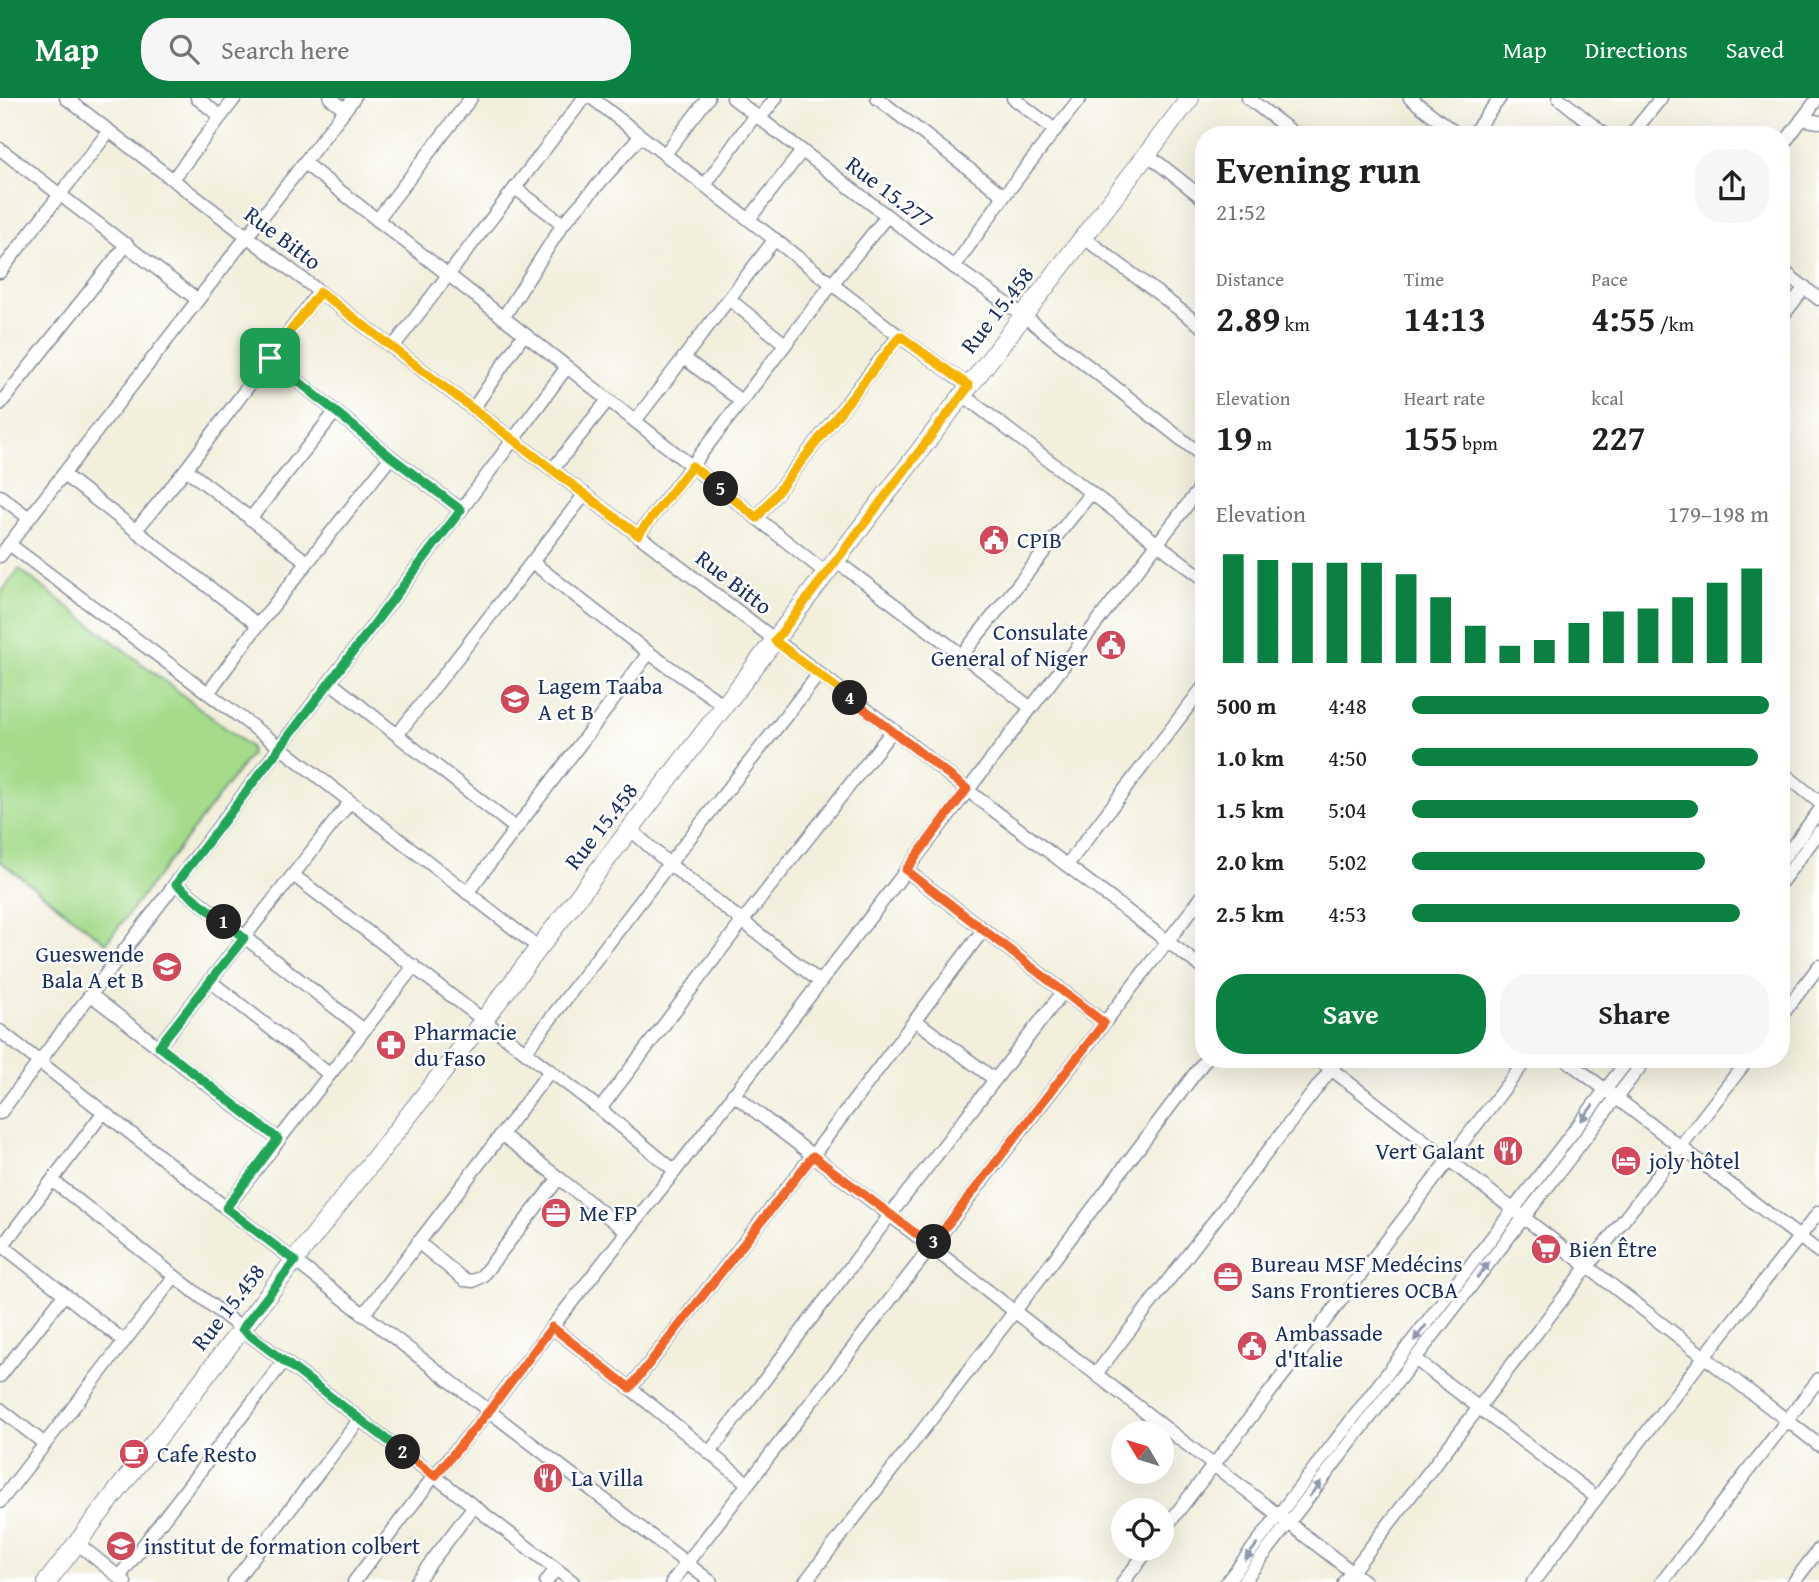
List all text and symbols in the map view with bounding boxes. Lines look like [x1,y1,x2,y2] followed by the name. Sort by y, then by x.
[141,18,631,81] search box
[35,25,99,73] text: Map
[165,30,203,68] icon: search
[221,30,349,69] text: Search here
[1503,32,1547,67] text: Map
[1585,32,1688,67] text: Directions
[1726,32,1784,67] text: Saved
[1216,141,1420,197] text: Evening run
[839,148,941,236] street label: Rue 15.277
[1695,149,1769,223] button: share
[1216,195,1266,228] text: 21:52
[238,198,329,278] street label: Rue Bitto
[952,259,1041,360] street label: Rue 15.458
[1216,265,1284,293] text: Distance
[1404,265,1444,293] text: Time
[1591,265,1628,293] text: Pace
[1216,293,1280,344] text: 2.89
[1404,293,1486,344] text: 14:13
[1591,293,1656,344] text: 4:55
[1280,310,1310,338] text: km
[1656,310,1694,338] text: /km
[240,328,300,388] pin
[251,339,289,377] icon: arrive
[1216,384,1290,412] text: Elevation
[1404,384,1485,412] text: Heart rate
[1591,384,1624,412] text: kcal
[1216,412,1252,463] text: 19
[1404,412,1458,463] text: 155
[1591,412,1646,463] text: 227
[1252,429,1272,457] text: m
[1458,429,1498,457] text: bpm
[704,472,738,506] pin: 5
[716,474,725,502] text: 5
[1216,497,1306,530] text: Elevation
[1668,497,1769,530] text: 179–198 m
[977,523,1011,557] public building icon: CPIB
[1017,523,1062,556] place label: CPIB
[689,541,780,622] street label: Rue Bitto
[931,615,1089,674] place label: Consulate General of Niger
[1094,628,1128,662] public building icon: Consulate General of Niger
[538,669,663,728] place label: Lagem Taaba A et B
[832,680,868,716] pin: 4
[498,682,532,716] school or university icon: Lagem Taaba A et B
[845,683,854,711] text: 4
[1216,689,1277,722] text: 500 m
[1328,689,1367,722] text: 4:48
[1216,741,1284,774] text: 1.0 km
[1328,741,1367,774] text: 4:50
[556,775,645,876] street label: Rue 15.458
[1216,793,1284,826] text: 1.5 km
[1328,793,1367,826] text: 5:04
[1216,845,1284,878] text: 2.0 km
[1328,845,1367,878] text: 5:02
[1216,897,1284,930] text: 2.5 km
[1328,897,1367,930] text: 4:53
[206,904,242,940] pin: 1
[219,907,228,935] text: 1
[35,937,144,996] place label: Gueswende Bala A et B
[150,950,184,984] school or university icon: Gueswende Bala A et B
[1216,974,1486,1054] button: Save
[1500,974,1769,1054] button: Share
[414,1015,517,1074] place label: Pharmacie du Faso
[374,1028,408,1062] pharmacy icon: Pharmacie du Faso
[1581,1104,1595,1122] one-way arrow
[1375,1134,1485,1167] place label: Vert Galant
[1491,1134,1525,1168] restaurant icon: Vert Galant
[1609,1144,1643,1178] hotel icon: joly hôtel
[1646,1144,1740,1177] place label: joly hôtel
[539,1196,573,1230] office icon: Me FP
[579,1196,637,1229] place label: Me FP
[916,1224,951,1260] pin: 3
[929,1227,938,1255] text: 3
[1529,1232,1563,1266] supermarket icon: Bien Être
[1569,1232,1657,1265] place label: Bien Être
[1251,1247,1463,1306] place label: Bureau MSF Medécins Sans Frontieres OCBA
[183,1256,272,1357] street label: Rue 15.458
[1211,1260,1245,1294] office icon: Bureau MSF Medécins Sans Frontieres OCBA
[1476,1261,1490,1279] one-way arrow
[1275,1316,1383,1375] place label: Ambassade d'Italie
[1413,1324,1427,1342] one-way arrow
[1235,1329,1269,1363] public building icon: Ambassade d'Italie
[1111,1421,1174,1484] north arrow
[1111,1421,1174,1561] map controls
[386,1434,420,1470] pin: 2
[117,1437,151,1471] cafe icon: Cafe Resto
[157,1437,257,1470] place label: Cafe Resto
[398,1437,407,1465] text: 2
[531,1461,565,1495] restaurant icon: La Villa
[571,1461,644,1494] place label: La Villa
[1307,1481,1322,1499] one-way arrow
[1111,1498,1174,1561] button: locate
[104,1529,138,1563] school or university icon: institut de formation colbert
[144,1529,420,1562] place label: institut de formation colbert
[1244,1543,1259,1561] one-way arrow

